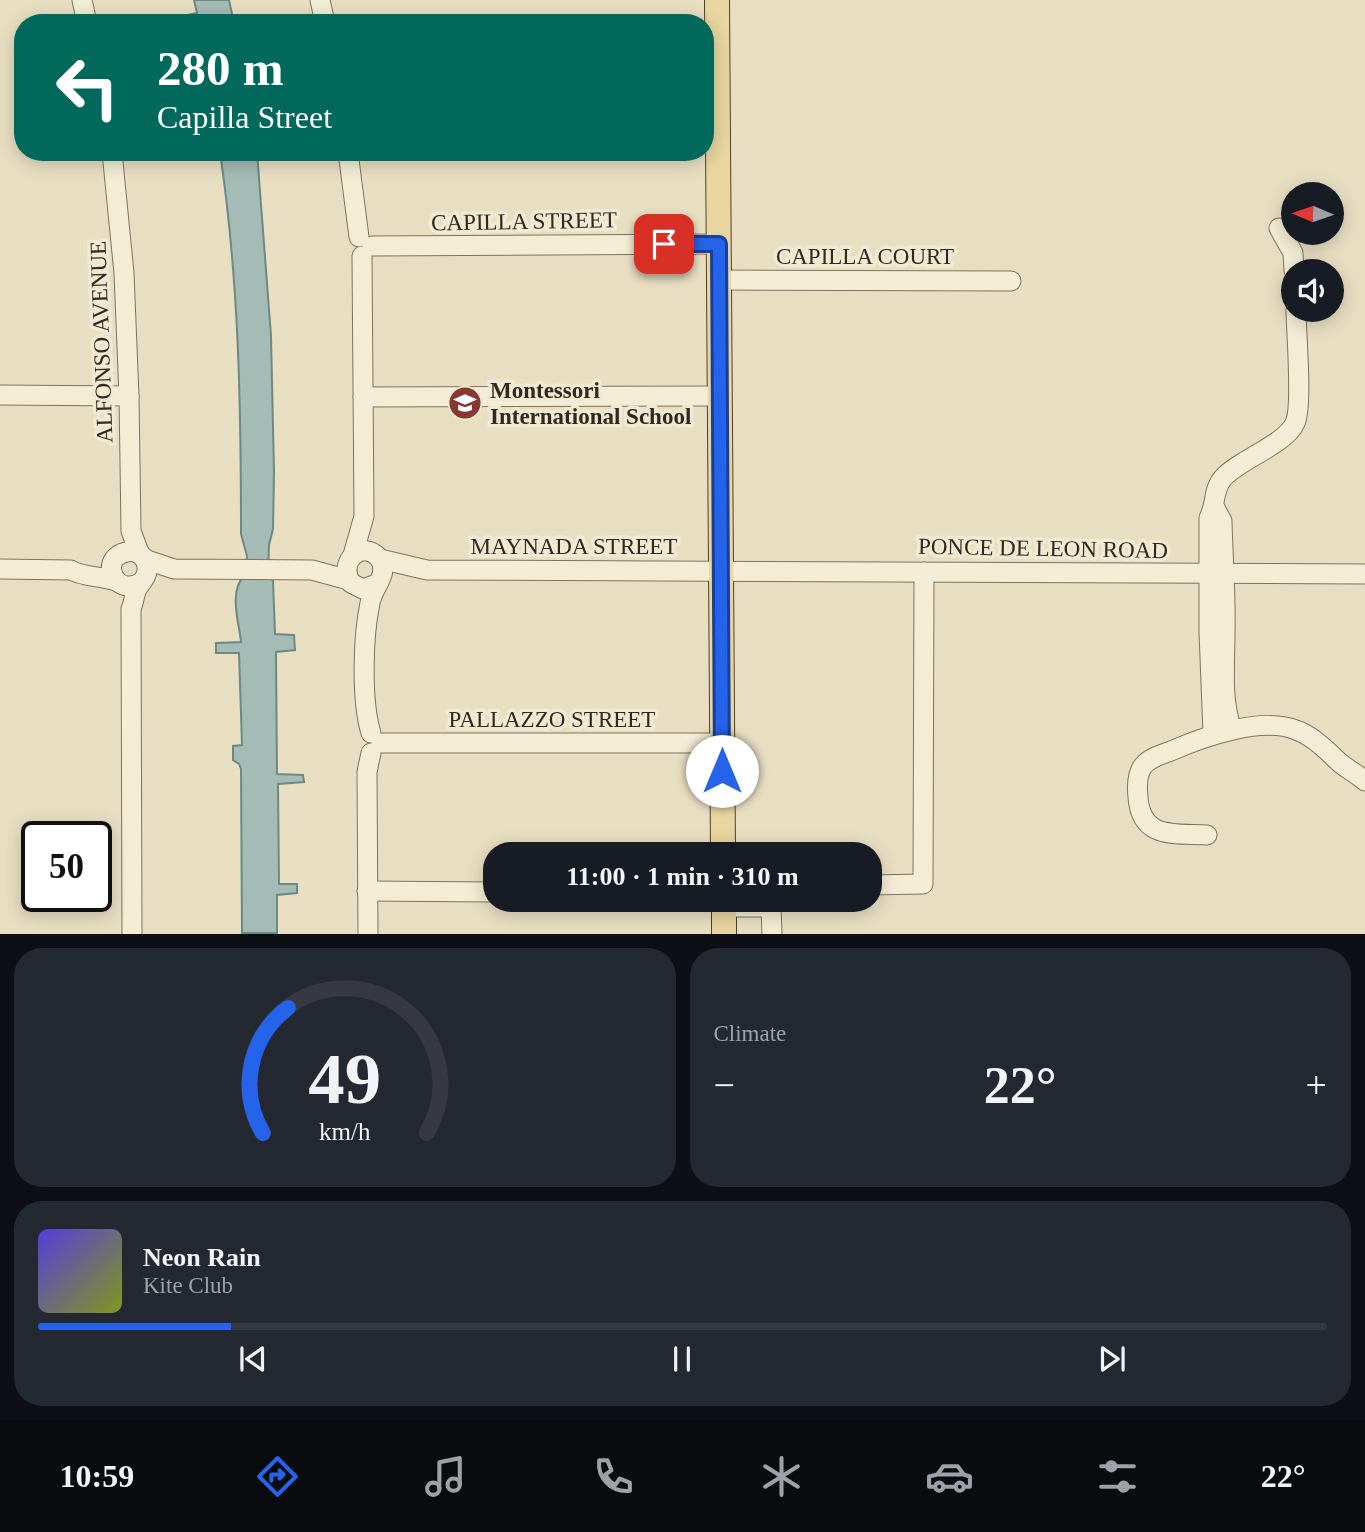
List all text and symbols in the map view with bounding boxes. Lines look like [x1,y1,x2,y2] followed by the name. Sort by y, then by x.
[157,41,284,96] text: 280 m
[42,42,133,133] icon: left
[157,99,332,135] text: Capilla Street
[1281,182,1344,245] north arrow
[1281,182,1344,322] map controls
[431,207,617,236] street label: CAPILLA STREET
[634,214,694,274] pin
[645,225,683,263] icon: arrive
[85,241,118,443] street label: ALFONSO AVENUE
[776,244,954,269] street label: CAPILLA COURT
[1281,259,1344,322] button: sound
[490,378,691,429] place label: Montessori International School
[446,384,484,422] school or university icon: Montessori International School
[471,534,677,559] street label: MAYNADA STREET
[918,534,1168,563] street label: PONCE DE LEON ROAD
[449,707,655,732] street label: PALLAZZO STREET
[685,734,759,808] position arrow
[21,821,112,912] speed limit sign: 50
[566,862,799,891] text: 11:00 · 1 min · 310 m
[714,1021,786,1046] text: Climate
[308,1039,381,1120] text: 49
[984,1057,1057,1114] text: 22°
[714,1064,735,1106] text: −
[1306,1064,1327,1106] text: +
[319,1118,371,1145] text: km/h
[143,1243,261,1272] text: Neon Rain
[143,1273,233,1298] text: Kite Club
[234,1340,272,1378] icon: previous
[663,1340,701,1378] icon: pause
[1093,1340,1131,1378] icon: next
[253,1452,302,1501] icon: directions
[421,1452,470,1501] icon: music
[589,1452,638,1501] icon: phone
[757,1452,806,1501] icon: climate
[925,1452,974,1501] icon: car
[1093,1452,1142,1501] icon: filters
[59,1458,134,1494] text: 10:59
[1261,1458,1305,1494] text: 22°

